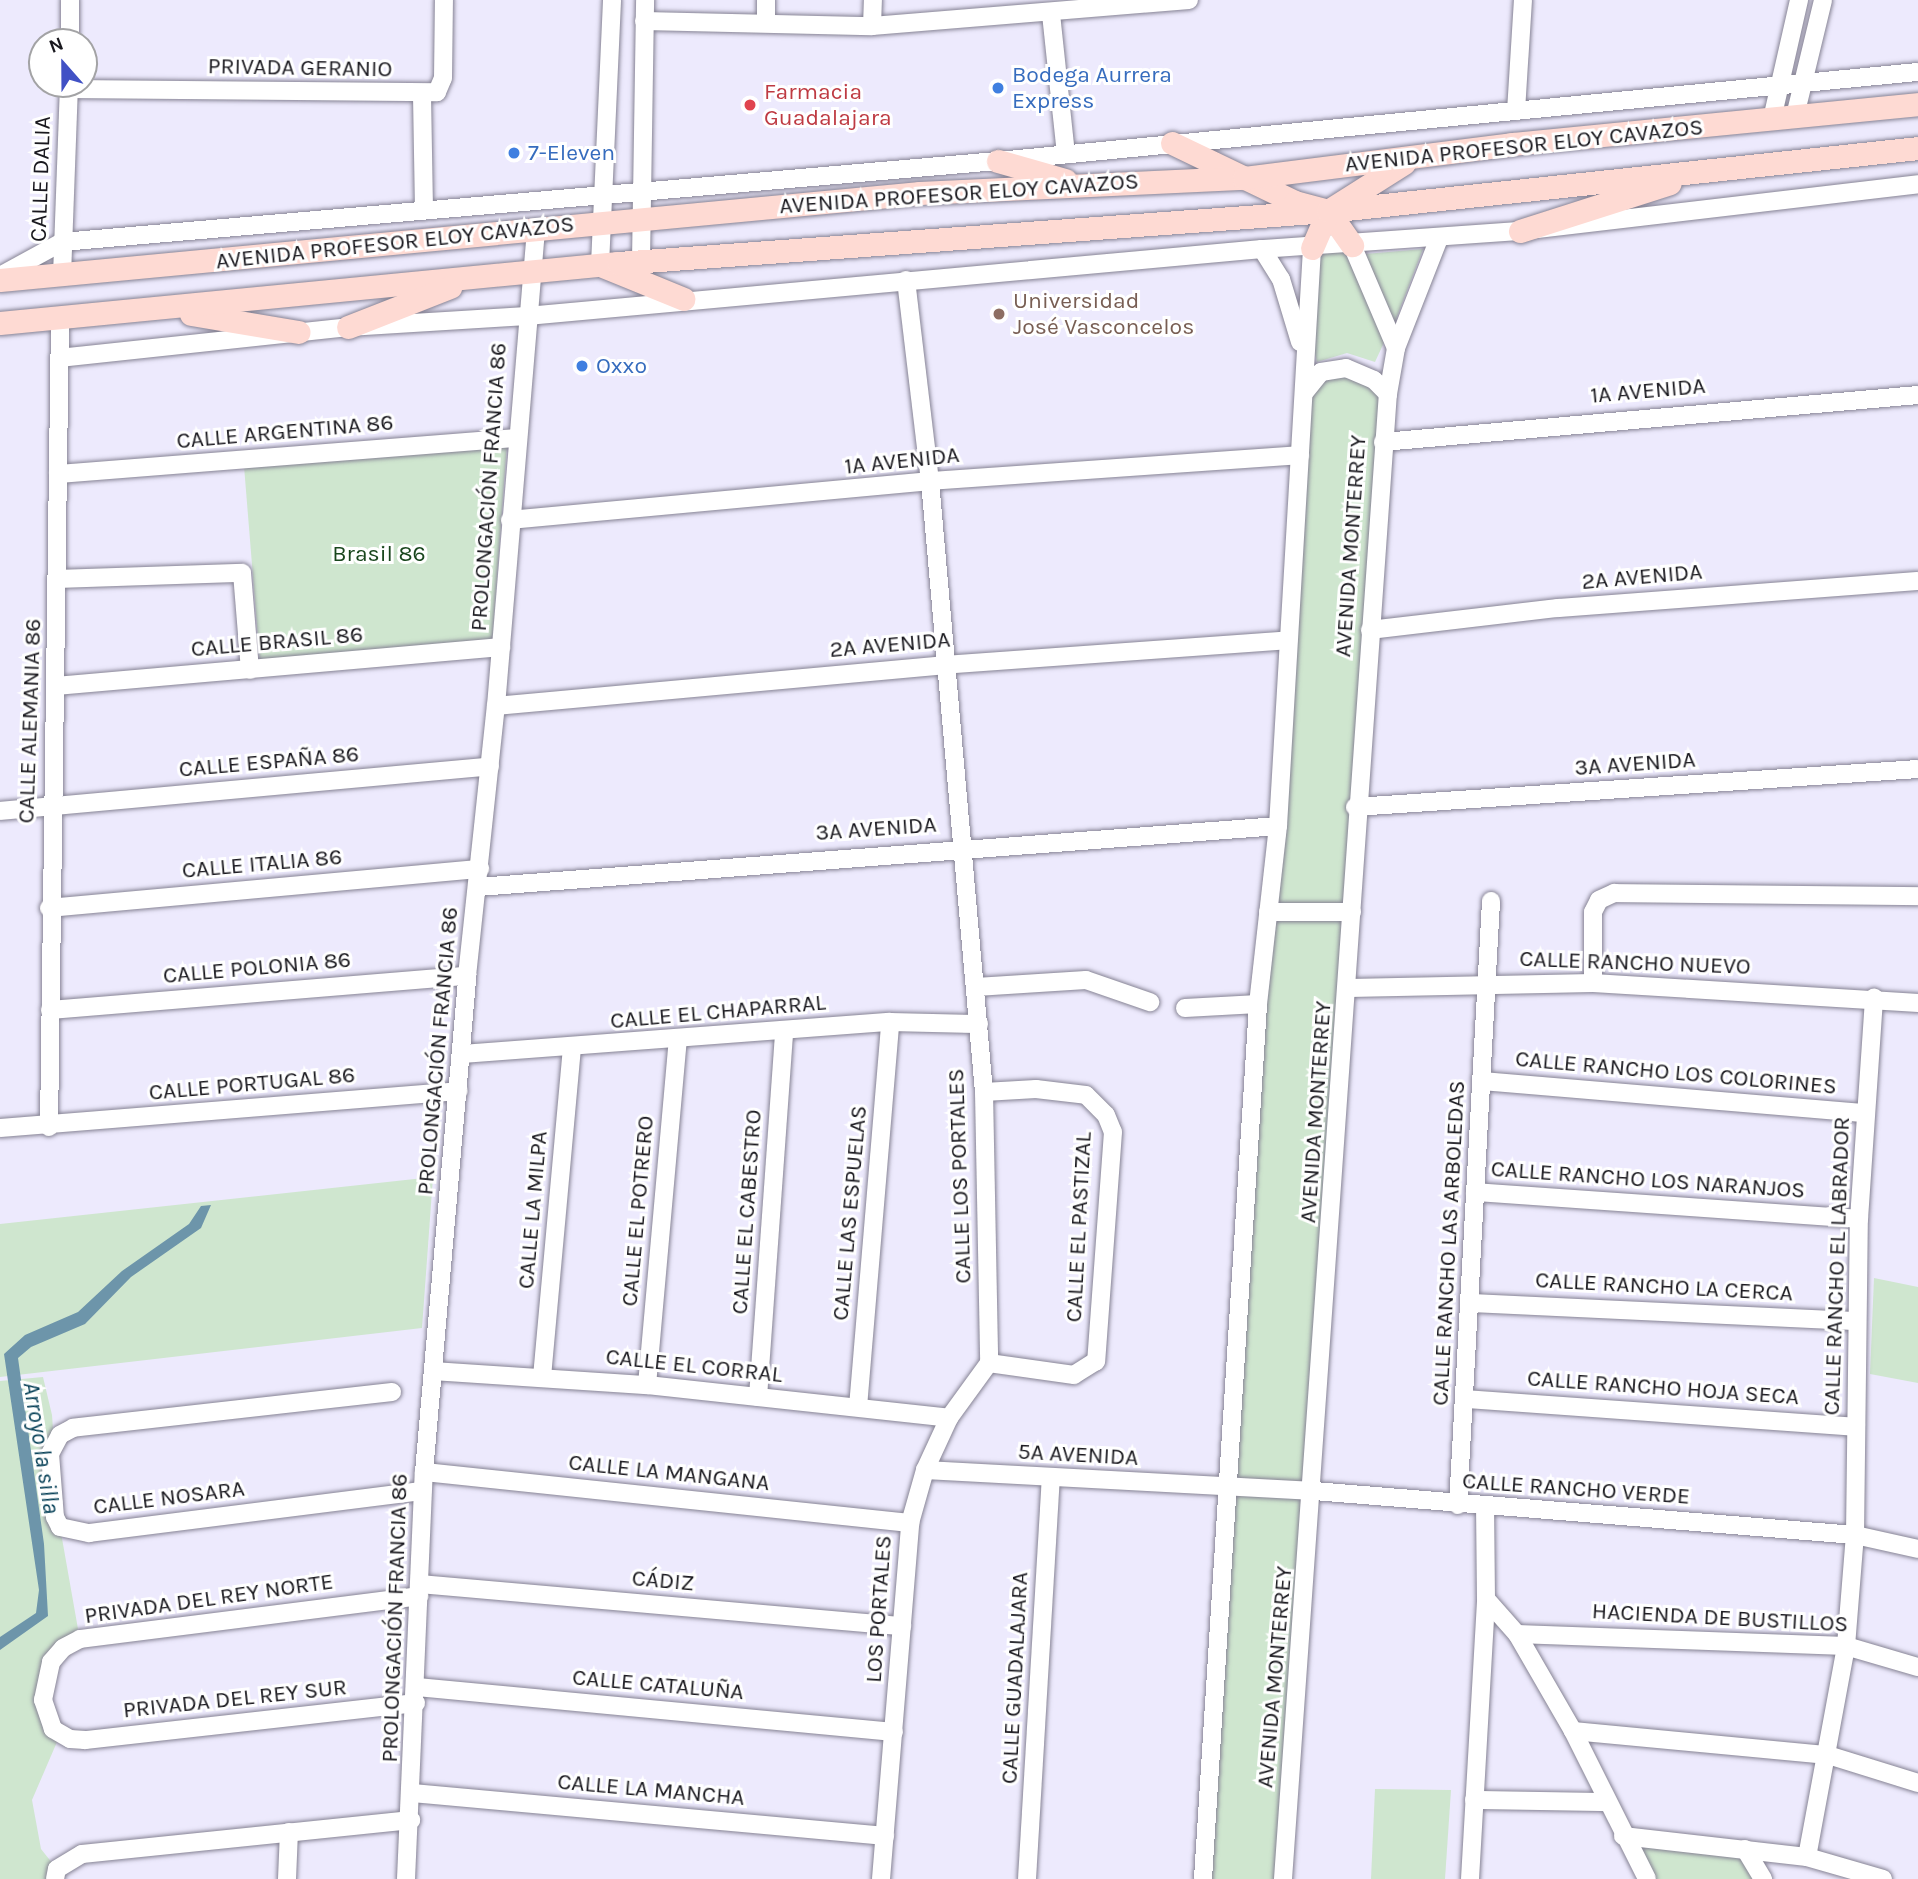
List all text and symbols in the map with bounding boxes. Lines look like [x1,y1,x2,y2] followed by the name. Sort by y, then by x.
[28,28,98,98] north arrow
[46,33,66,58] text: N
[207,53,393,83] street label: PRIVADA GERANIO
[1012,61,1172,115] place label: Bodega Aurrera Express
[764,78,892,132] place label: Farmacia Guadalajara
[990,80,1006,96] marker: Bodega Aurrera Express
[742,97,758,113] marker: Farmacia Guadalajara
[1344,113,1704,179] street label: AVENIDA PROFESOR ELOY CAVAZOS
[25,116,57,242] street label: CALLE DALIA
[528,139,615,167] place label: 7-Eleven
[506,145,522,161] marker: 7-Eleven
[778,168,1140,220] street label: AVENIDA PROFESOR ELOY CAVAZOS
[215,210,575,276] street label: AVENIDA PROFESOR ELOY CAVAZOS
[1013,287,1194,341] place label: Universidad José Vasconcelos
[991,306,1007,322] marker: Universidad José Vasconcelos
[465,342,513,632] street label: PROLONGACIÓN FRANCIA 86
[596,352,647,380] place label: Oxxo
[574,358,590,374] marker: Oxxo
[1589,372,1707,410] street label: 1A AVENIDA
[175,409,395,455] street label: CALLE ARGENTINA 86
[1329,434,1373,658] street label: AVENIDA MONTERREY
[843,441,961,481] street label: 1A AVENIDA
[332,540,426,568] park label: Brasil 86
[1581,558,1703,596] street label: 2A AVENIDA
[13,618,47,824] street label: CALLE ALEMANIA 86
[190,621,364,663] street label: CALLE BRASIL 86
[829,626,951,664] street label: 2A AVENIDA
[178,740,360,784] street label: CALLE ESPAÑA 86
[1574,746,1696,782] street label: 3A AVENIDA
[815,811,937,847] street label: 3A AVENIDA
[181,843,343,885] street label: CALLE ITALIA 86
[412,906,464,1196] street label: PROLONGACIÓN FRANCIA 86
[1519,945,1751,981] street label: CALLE RANCHO NUEVO
[162,946,352,990] street label: CALLE POLONIA 86
[609,989,827,1035] street label: CALLE EL CHAPARRAL
[1294,1000,1338,1224] street label: AVENIDA MONTERREY
[1514,1045,1838,1101] street label: CALLE RANCHO LOS COLORINES
[148,1061,356,1107] street label: CALLE PORTUGAL 86
[942,1068,978,1284] street label: CALLE LOS PORTALES
[1427,1080,1471,1406] street label: CALLE RANCHO LAS ARBOLEDAS
[827,1104,873,1322] street label: CALLE LAS ESPUELAS
[726,1109,768,1315] street label: CALLE EL CABESTRO
[616,1114,660,1308] street label: CALLE EL POTRERO
[1818,1116,1856,1416] street label: CALLE RANCHO EL LABRADOR
[512,1130,554,1290] street label: CALLE LA MILPA
[1060,1131,1098,1323] street label: CALLE EL PASTIZAL
[1490,1155,1806,1205] street label: CALLE RANCHO LOS NARANJOS
[1535,1266,1793,1308] street label: CALLE RANCHO LA CERCA
[604,1343,784,1389] street label: CALLE EL CORRAL
[1526,1365,1800,1411] street label: CALLE RANCHO HOJA SECA
[16,1380,66,1516] water label: Arroyo la silla
[1017,1438,1139,1472] street label: 5A AVENIDA
[567,1449,771,1497] street label: CALLE LA MANGANA
[1461,1467,1691,1511] street label: CALLE RANCHO VERDE
[376,1473,414,1763] street label: PROLONGACIÓN FRANCIA 86
[92,1475,246,1521] street label: CALLE NOSARA
[860,1534,898,1684] street label: LOS PORTALES
[631,1565,695,1597] street label: CÁDIZ
[1252,1565,1298,1789] street label: AVENIDA MONTERREY
[83,1568,335,1630] street label: PRIVADA DEL REY NORTE
[996,1571,1034,1785] street label: CALLE GUADALAJARA
[1591,1598,1849,1638] street label: HACIENDA DE BUSTILLOS
[571,1664,745,1706] street label: CALLE CATALUÑA
[122,1674,348,1724] street label: PRIVADA DEL REY SUR
[556,1768,746,1812] street label: CALLE LA MANCHA

